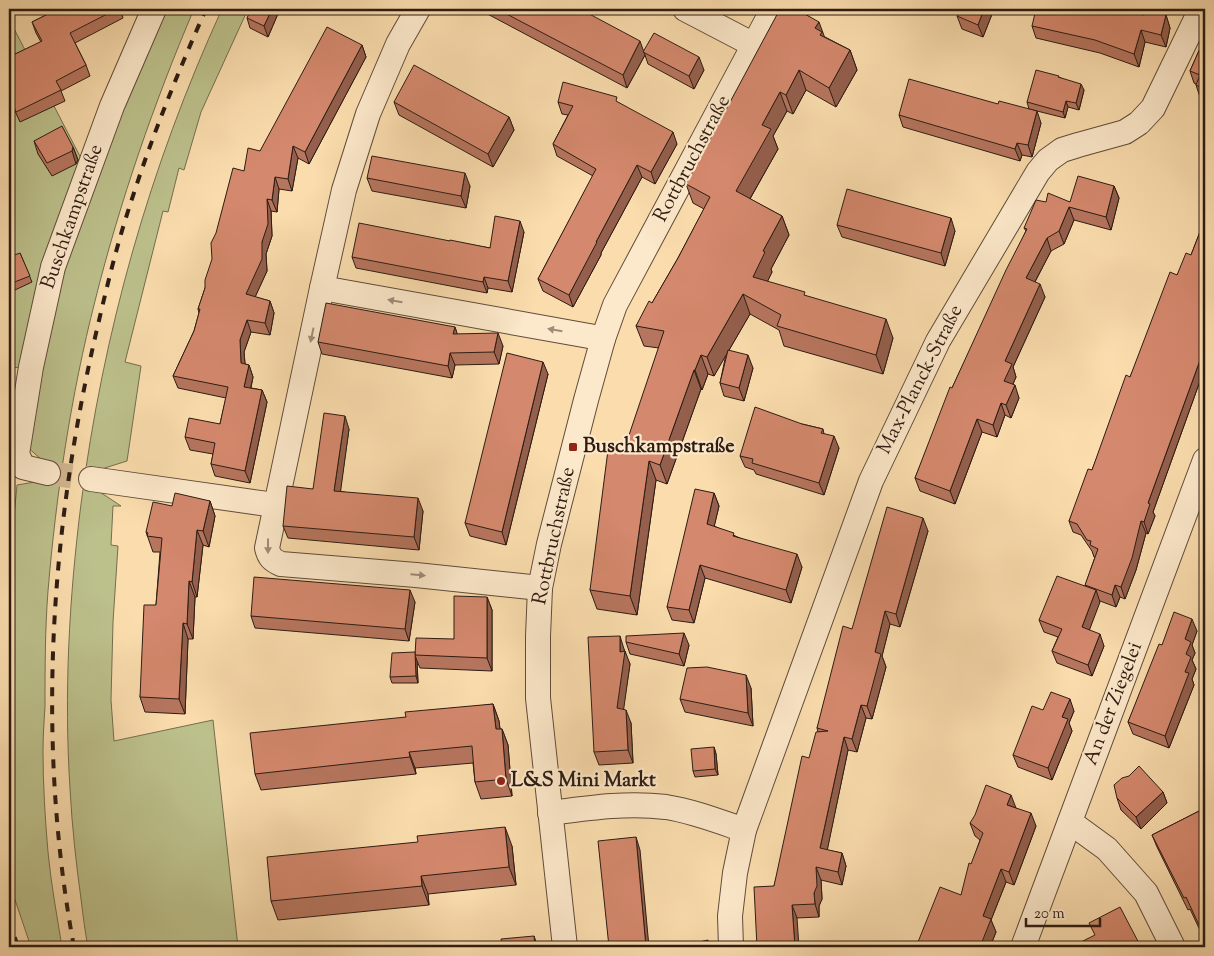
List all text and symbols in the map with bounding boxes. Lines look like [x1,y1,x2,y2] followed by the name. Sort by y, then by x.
[647,90,739,228] street label: Rottbruchstraße
[35,141,111,293] street label: Buschkampstraße
[387,297,403,305] one-way arrow
[871,300,971,460] street label: Max-Planck-Straße
[547,325,563,333] one-way arrow
[307,328,315,344] one-way arrow
[583,433,735,462] place label: Buschkampstraße
[567,441,579,453] marker: Buschkampstraße
[526,464,584,608] street label: Rottbruchstraße
[264,538,272,554] one-way arrow
[410,571,426,579] one-way arrow
[1077,638,1151,770] street label: An der Ziegelei
[511,767,656,796] place label: L&S Mini Markt
[495,775,507,787] marker: L&S Mini Markt
[1026,896,1100,928] scale bar
[1034,904,1065,925] text: 20 m

